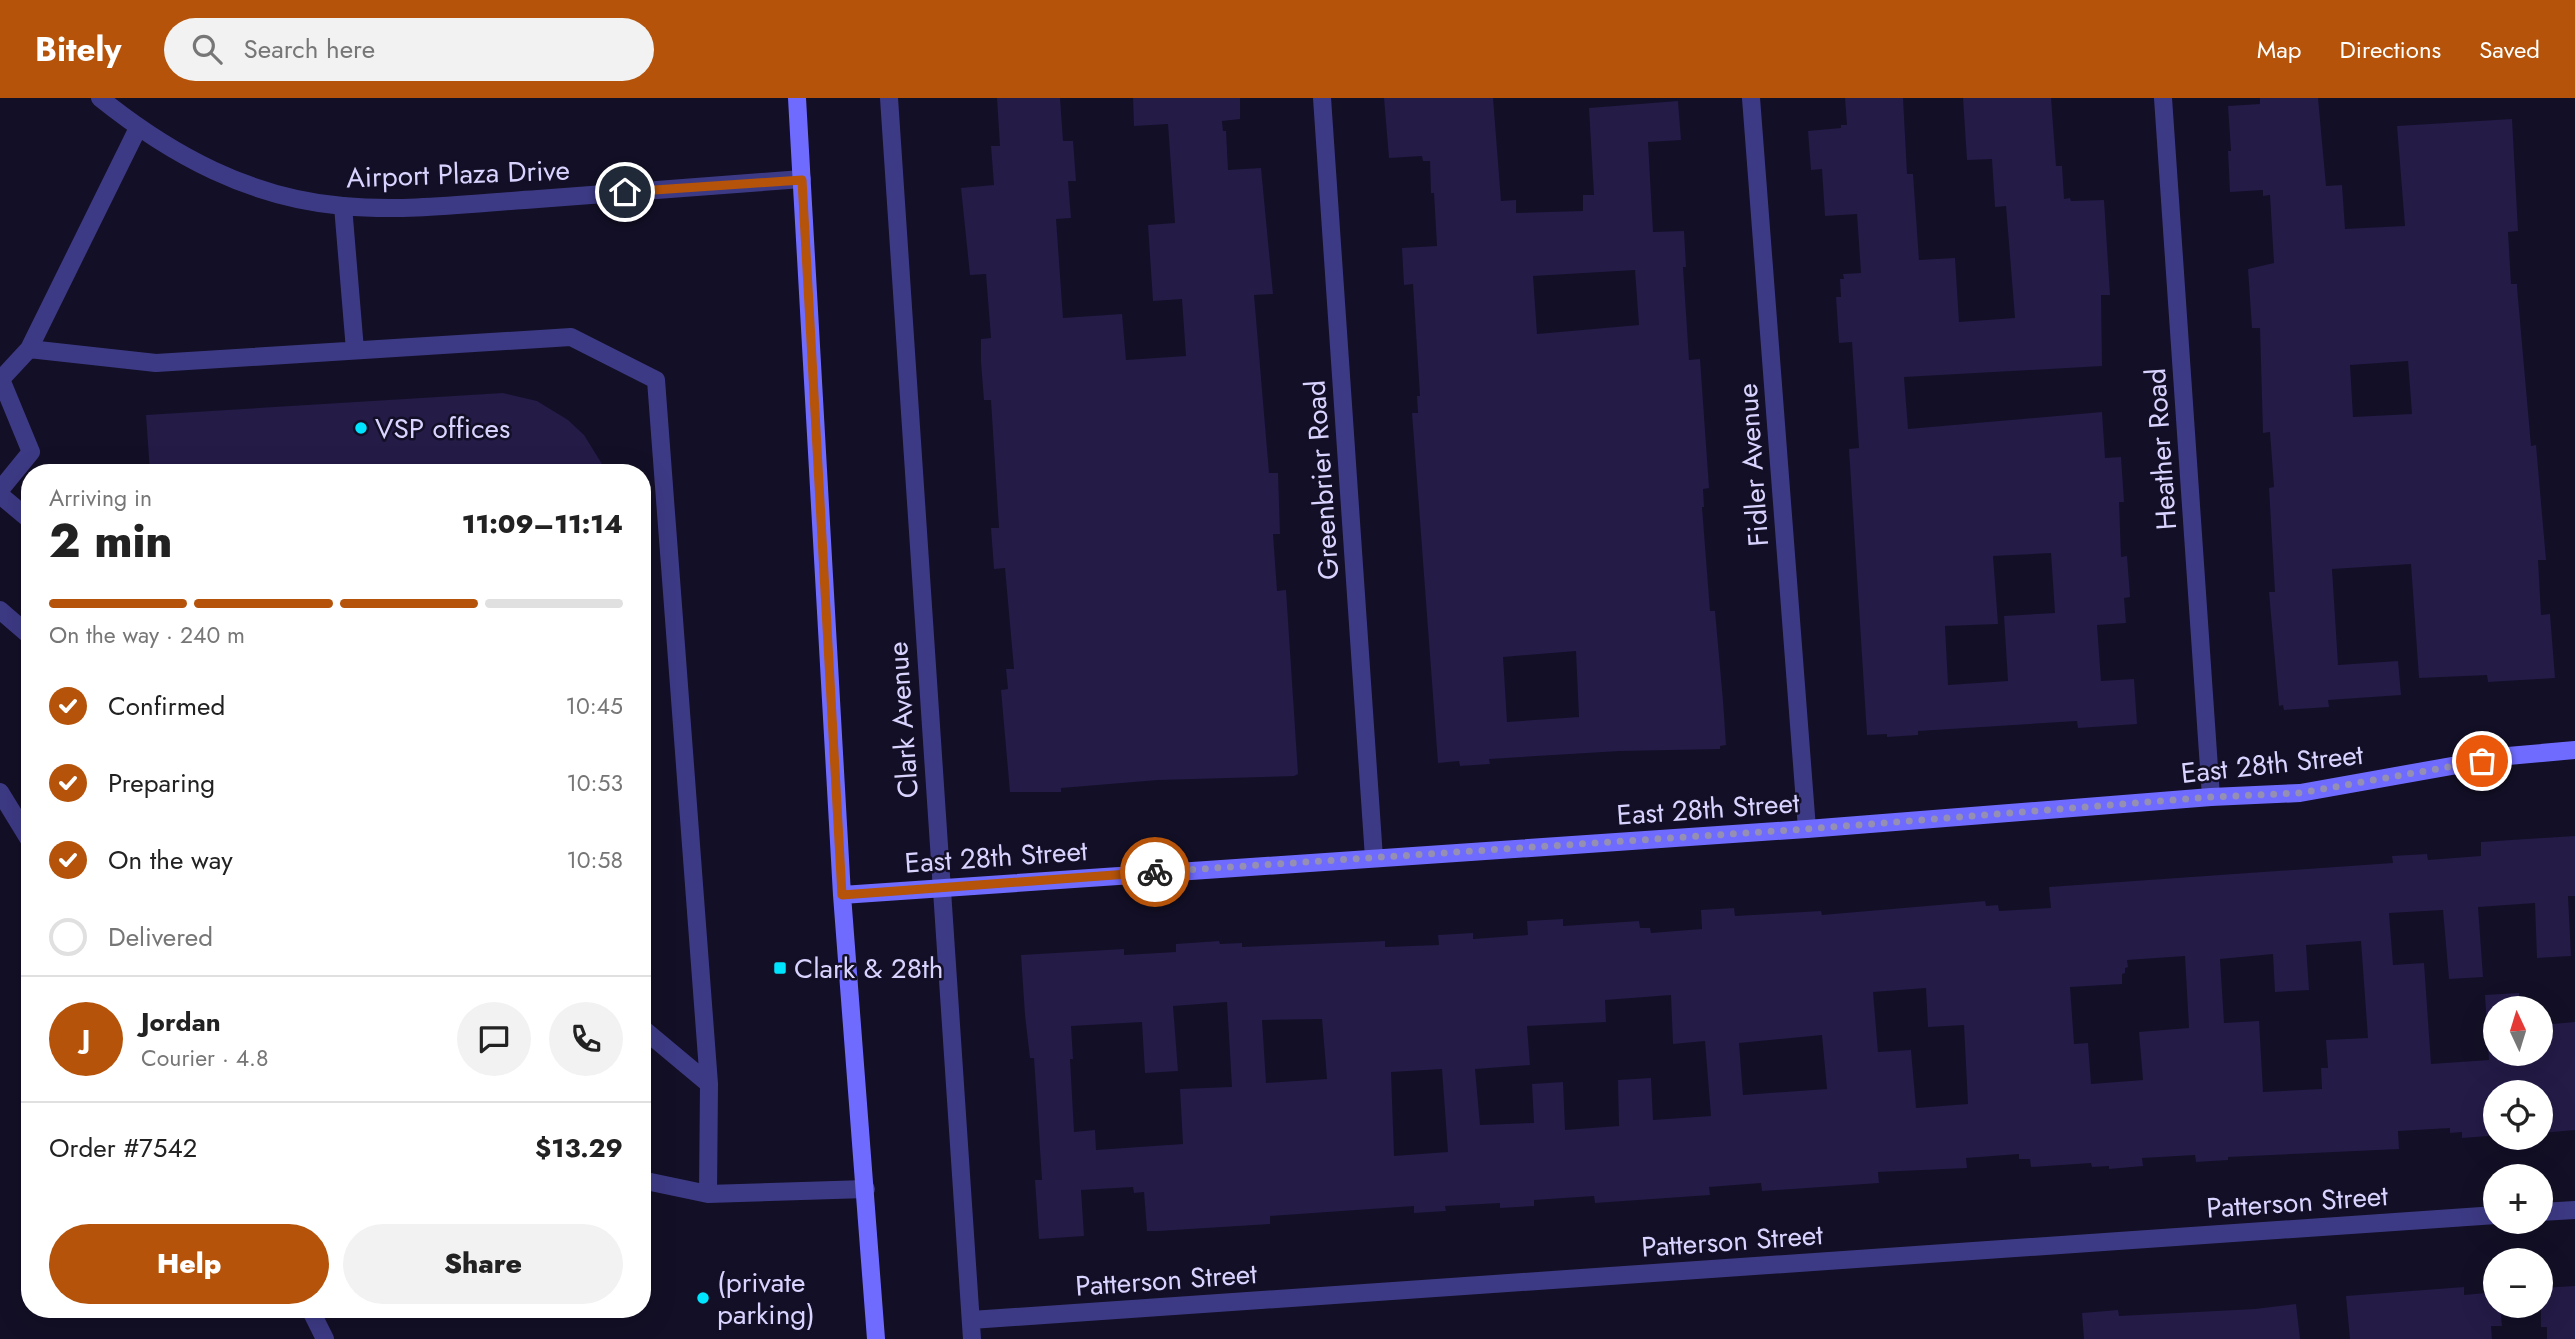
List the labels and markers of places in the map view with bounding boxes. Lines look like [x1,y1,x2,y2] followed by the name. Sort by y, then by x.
[595,162,655,222] pin
[375,408,510,449] place label: VSP offices
[353,420,369,436] marker: VSP offices
[2452,731,2512,791] pin
[794,948,943,989] place label: Clark & 28th
[772,960,788,976] marker: Clark & 28th
[717,1262,815,1335] place label: (private parking)
[695,1290,711,1306] marker: (private parking)

